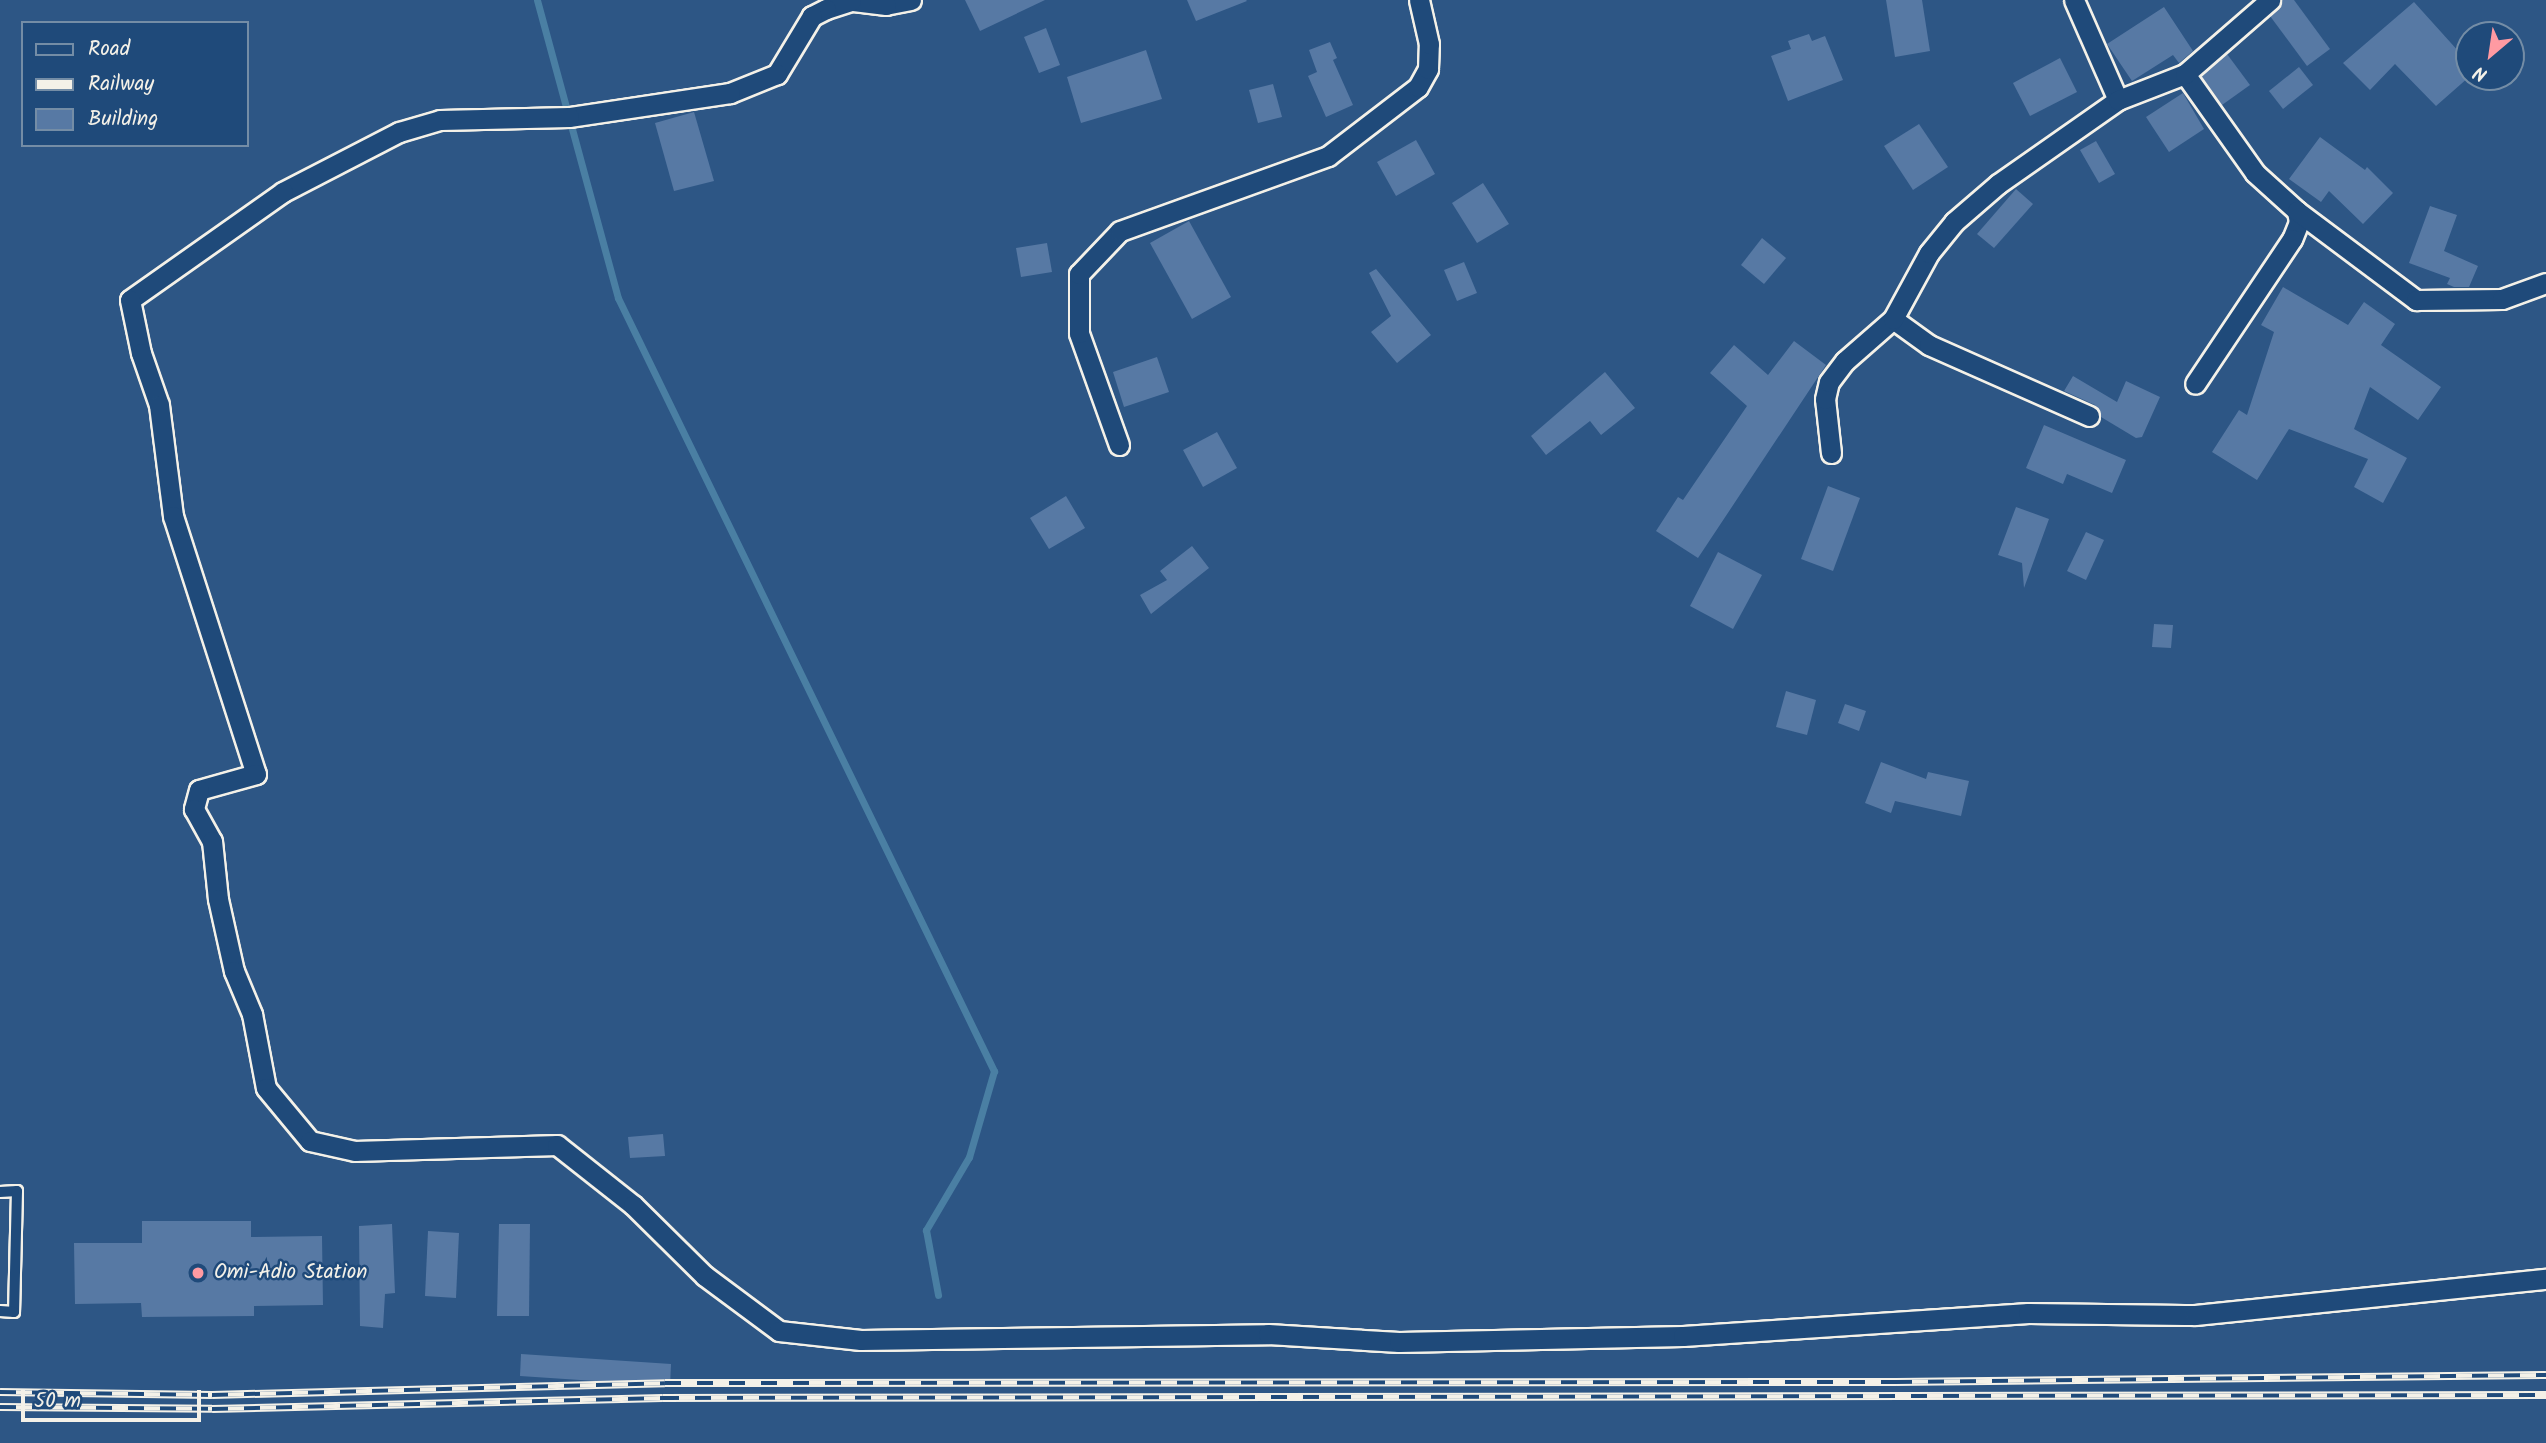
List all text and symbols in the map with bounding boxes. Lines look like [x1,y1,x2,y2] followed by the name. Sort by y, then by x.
[21,21,248,147] legend
[2455,21,2525,91] north arrow
[88,33,130,66] text: Road
[2468,57,2493,89] text: N
[88,68,154,101] text: Railway
[88,103,158,136] text: Building
[214,1260,367,1286] place label: Omi-Adio Station
[188,1263,208,1283] marker: Omi-Adio Station
[24,1376,205,1420] scale bar
[34,1385,81,1418] text: 50 m

